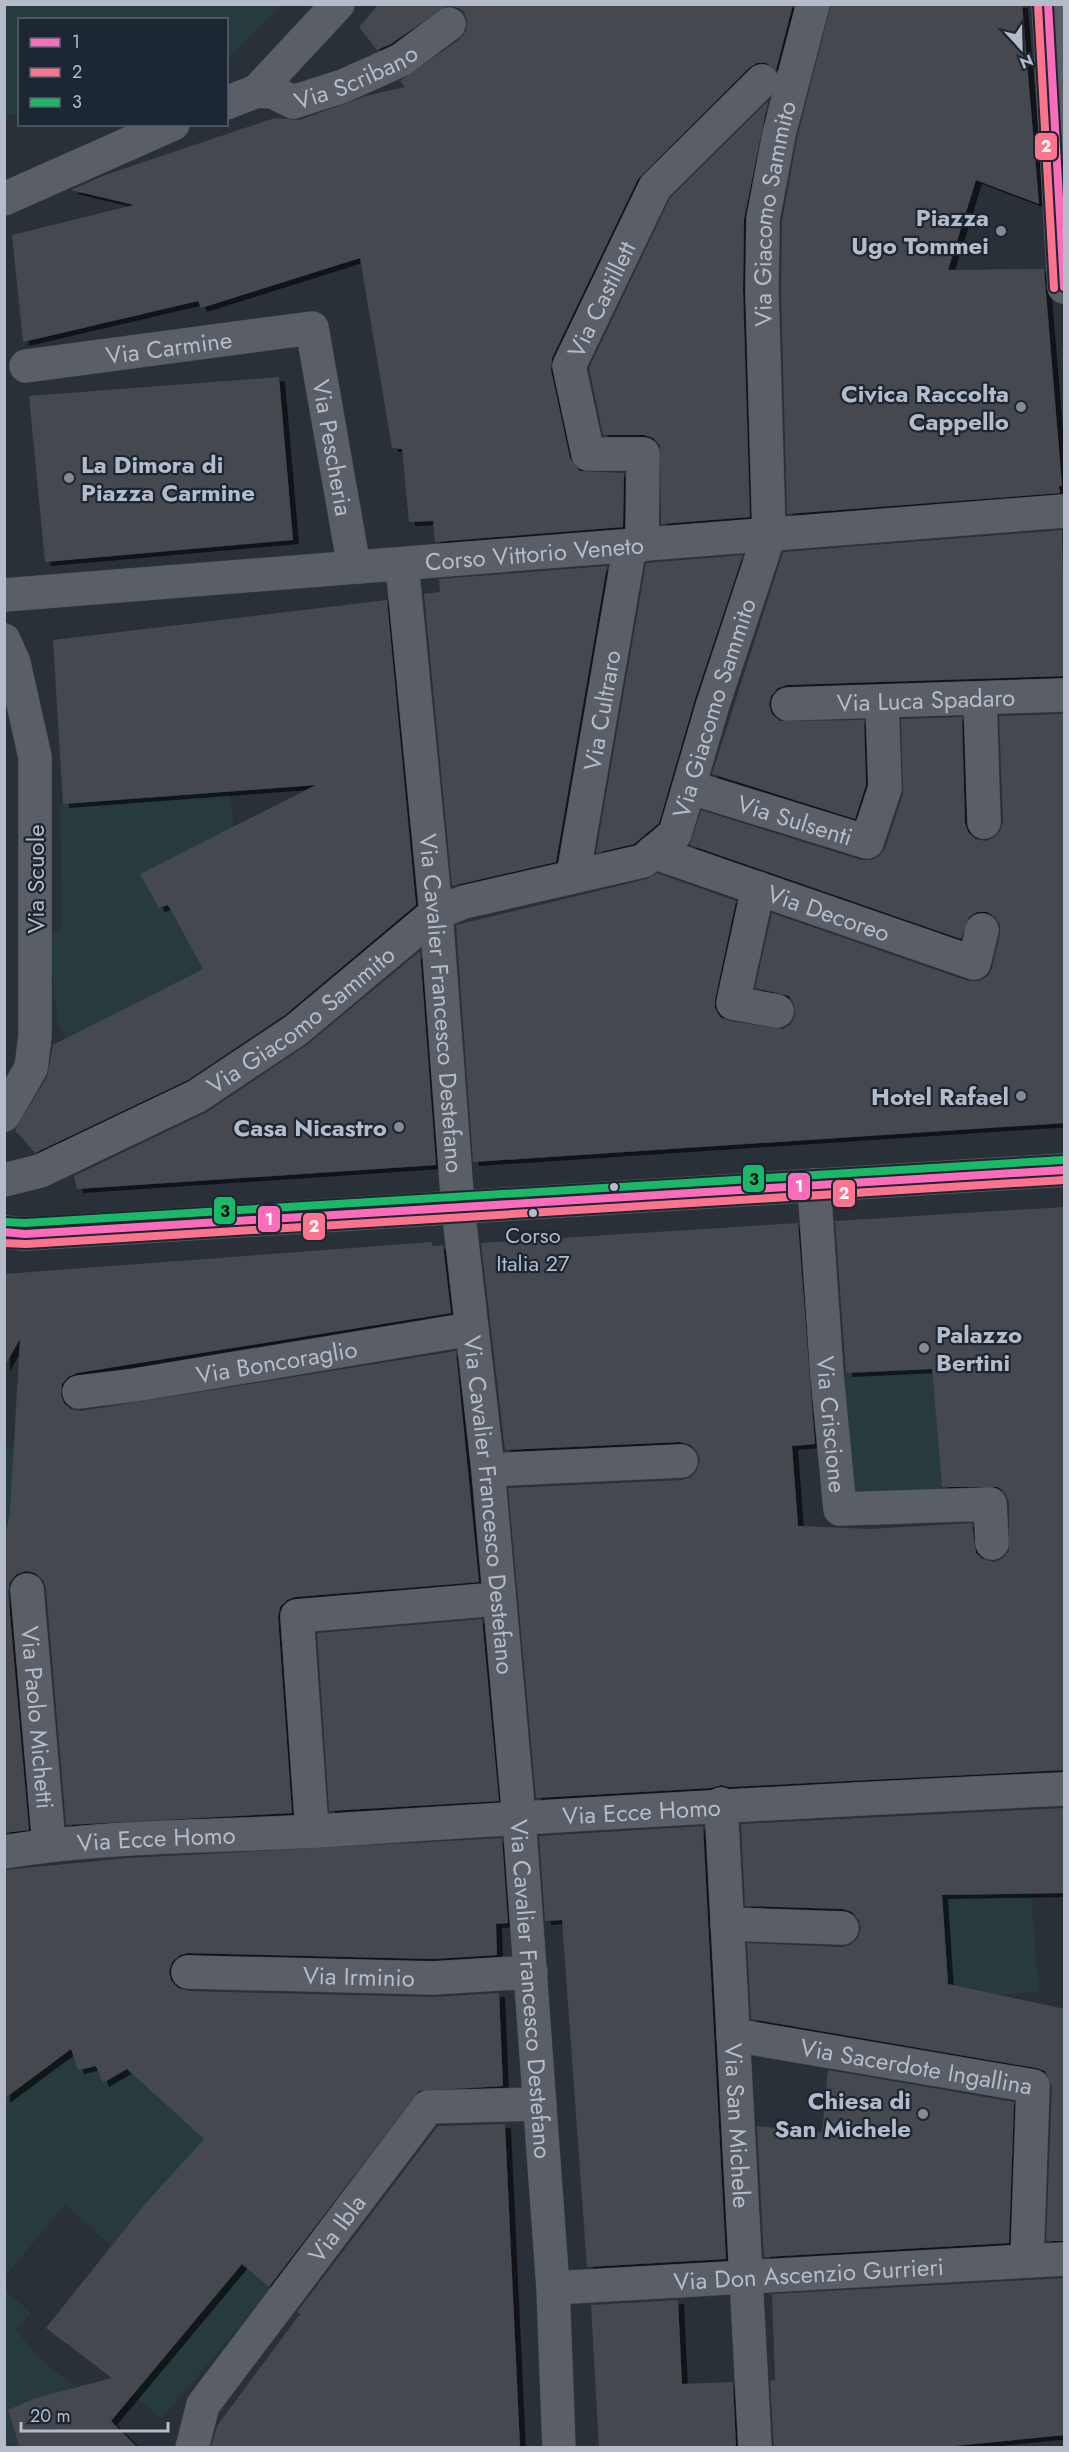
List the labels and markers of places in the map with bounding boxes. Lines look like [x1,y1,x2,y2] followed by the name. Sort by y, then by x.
[851,200,989,263] place label: Piazza Ugo Tommei
[994,224,1008,238] marker: Piazza Ugo Tommei
[841,376,1009,439] place label: Civica Raccolta Cappello
[1014,400,1028,414] marker: Civica Raccolta Cappello
[81,447,255,510] place label: La Dimora di Piazza Carmine
[62,471,76,485] marker: La Dimora di Piazza Carmine
[871,1079,1009,1114] place label: Hotel Rafael
[1014,1089,1028,1103] marker: Hotel Rafael
[233,1110,387,1145] place label: Casa Nicastro
[392,1120,406,1134] marker: Casa Nicastro
[608,1181,620,1193] unlabelled marker
[527,1207,539,1219] marker: Corso Italia 27
[496,1219,570,1279] place label: Corso Italia 27
[936,1317,1022,1380] place label: Palazzo Bertini
[917,1341,931,1355] marker: Palazzo Bertini
[775,2083,911,2146] place label: Chiesa di San Michele
[916,2107,930,2121] marker: Chiesa di San Michele

